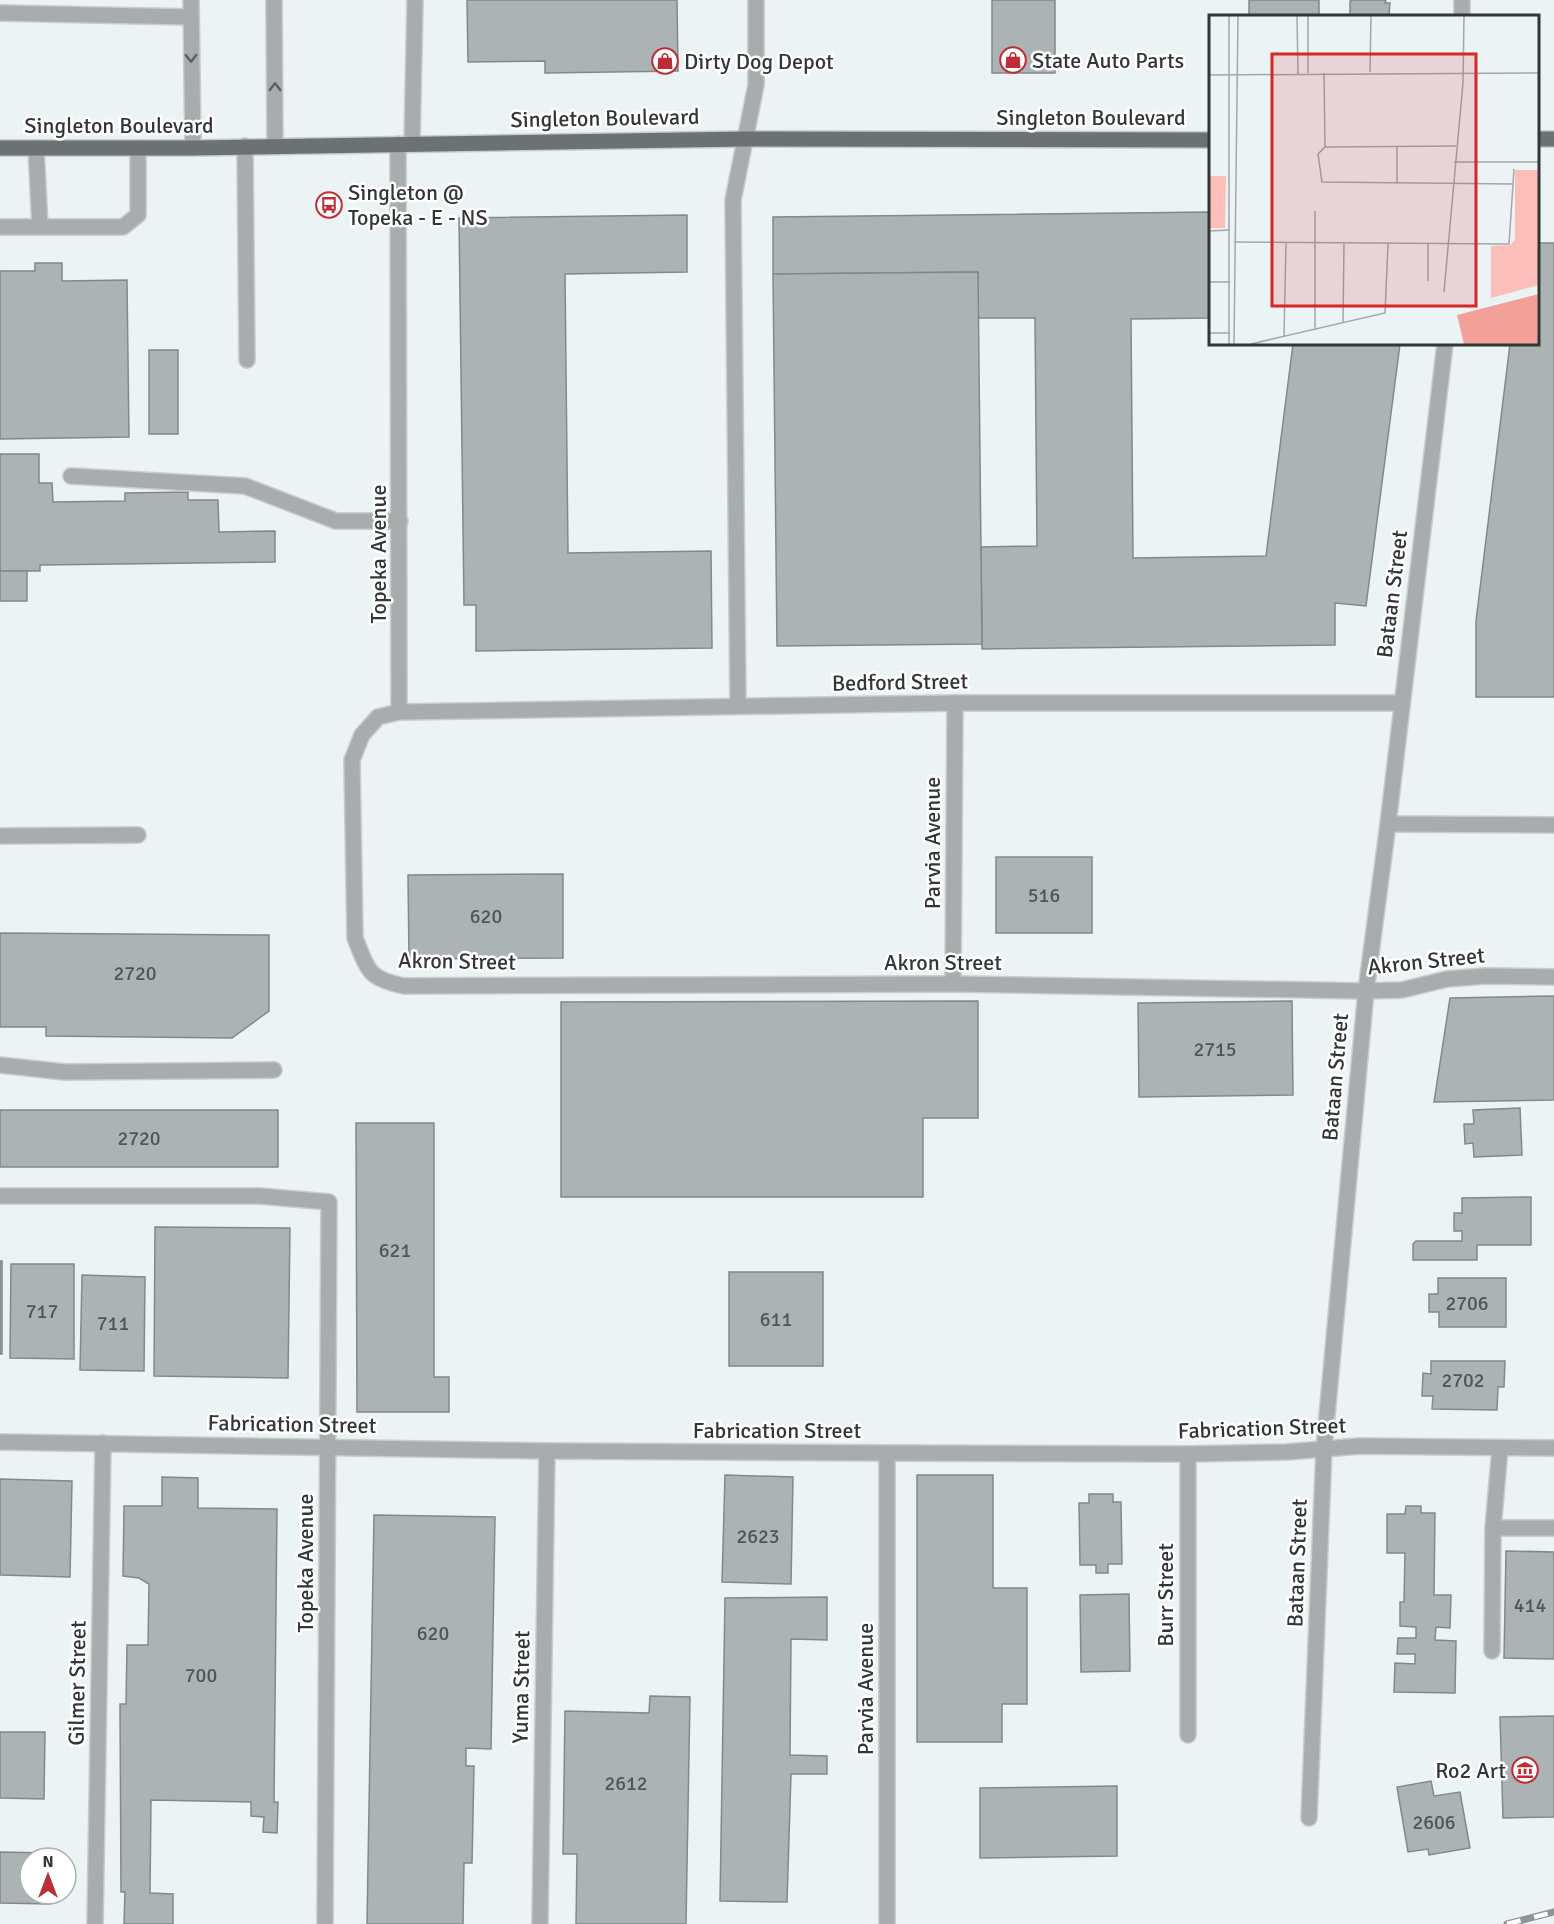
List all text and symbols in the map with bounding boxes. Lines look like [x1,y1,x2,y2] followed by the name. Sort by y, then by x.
[1209,15,1539,345] inset map
[998,45,1028,75] shop icon: State Auto Parts
[650,46,680,76] shop icon: Dirty Dog Depot
[1032,47,1184,74] place label: State Auto Parts
[684,48,834,75] place label: Dirty Dog Depot
[185,54,198,63] one-way arrow
[269,82,281,91] one-way arrow
[510,103,700,133] street label: Singleton Boulevard
[996,104,1186,131] street label: Singleton Boulevard
[24,112,214,139] street label: Singleton Boulevard
[348,179,488,231] place label: Singleton @ Topeka - E - NS
[314,190,344,220] bus stop icon: Singleton @ Topeka - E - NS
[365,485,392,623] street label: Topeka Avenue
[1371,528,1413,659] street label: Bataan Street
[832,667,969,697] street label: Bedford Street
[919,777,946,909] street label: Parvia Avenue
[1028,883,1060,908] house number: 516
[470,904,502,929] house number: 620
[1366,941,1486,981] street label: Akron Street
[398,946,516,976] street label: Akron Street
[884,949,1002,976] street label: Akron Street
[113,961,157,986] house number: 2720
[1316,1012,1354,1142] street label: Bataan Street
[1193,1037,1237,1062] house number: 2715
[117,1126,161,1151] house number: 2720
[379,1238,411,1263] house number: 621
[1445,1291,1489,1316] house number: 2706
[26,1299,58,1324] house number: 717
[760,1307,792,1332] house number: 611
[97,1311,129,1336] house number: 711
[1441,1368,1485,1393] house number: 2702
[207,1409,377,1439] street label: Fabrication Street
[1177,1412,1347,1444] street label: Fabrication Street
[693,1417,862,1444] street label: Fabrication Street
[292,1494,319,1632] street label: Topeka Avenue
[1281,1498,1313,1628] street label: Bataan Street
[736,1524,780,1549] house number: 2623
[1152,1543,1179,1647] street label: Burr Street
[1514,1593,1546,1618] house number: 414
[62,1620,92,1746] street label: Gilmer Street
[417,1621,449,1646] house number: 620
[852,1623,879,1755] street label: Parvia Avenue
[507,1630,535,1744] street label: Yuma Street
[185,1663,217,1688] house number: 700
[1510,1755,1540,1785] museum icon: Ro2 Art
[1435,1757,1506,1784] place label: Ro2 Art
[604,1771,648,1796] house number: 2612
[1412,1810,1456,1835] house number: 2606
[18,1846,78,1906] north arrow
[42,1852,54,1872] text: N

